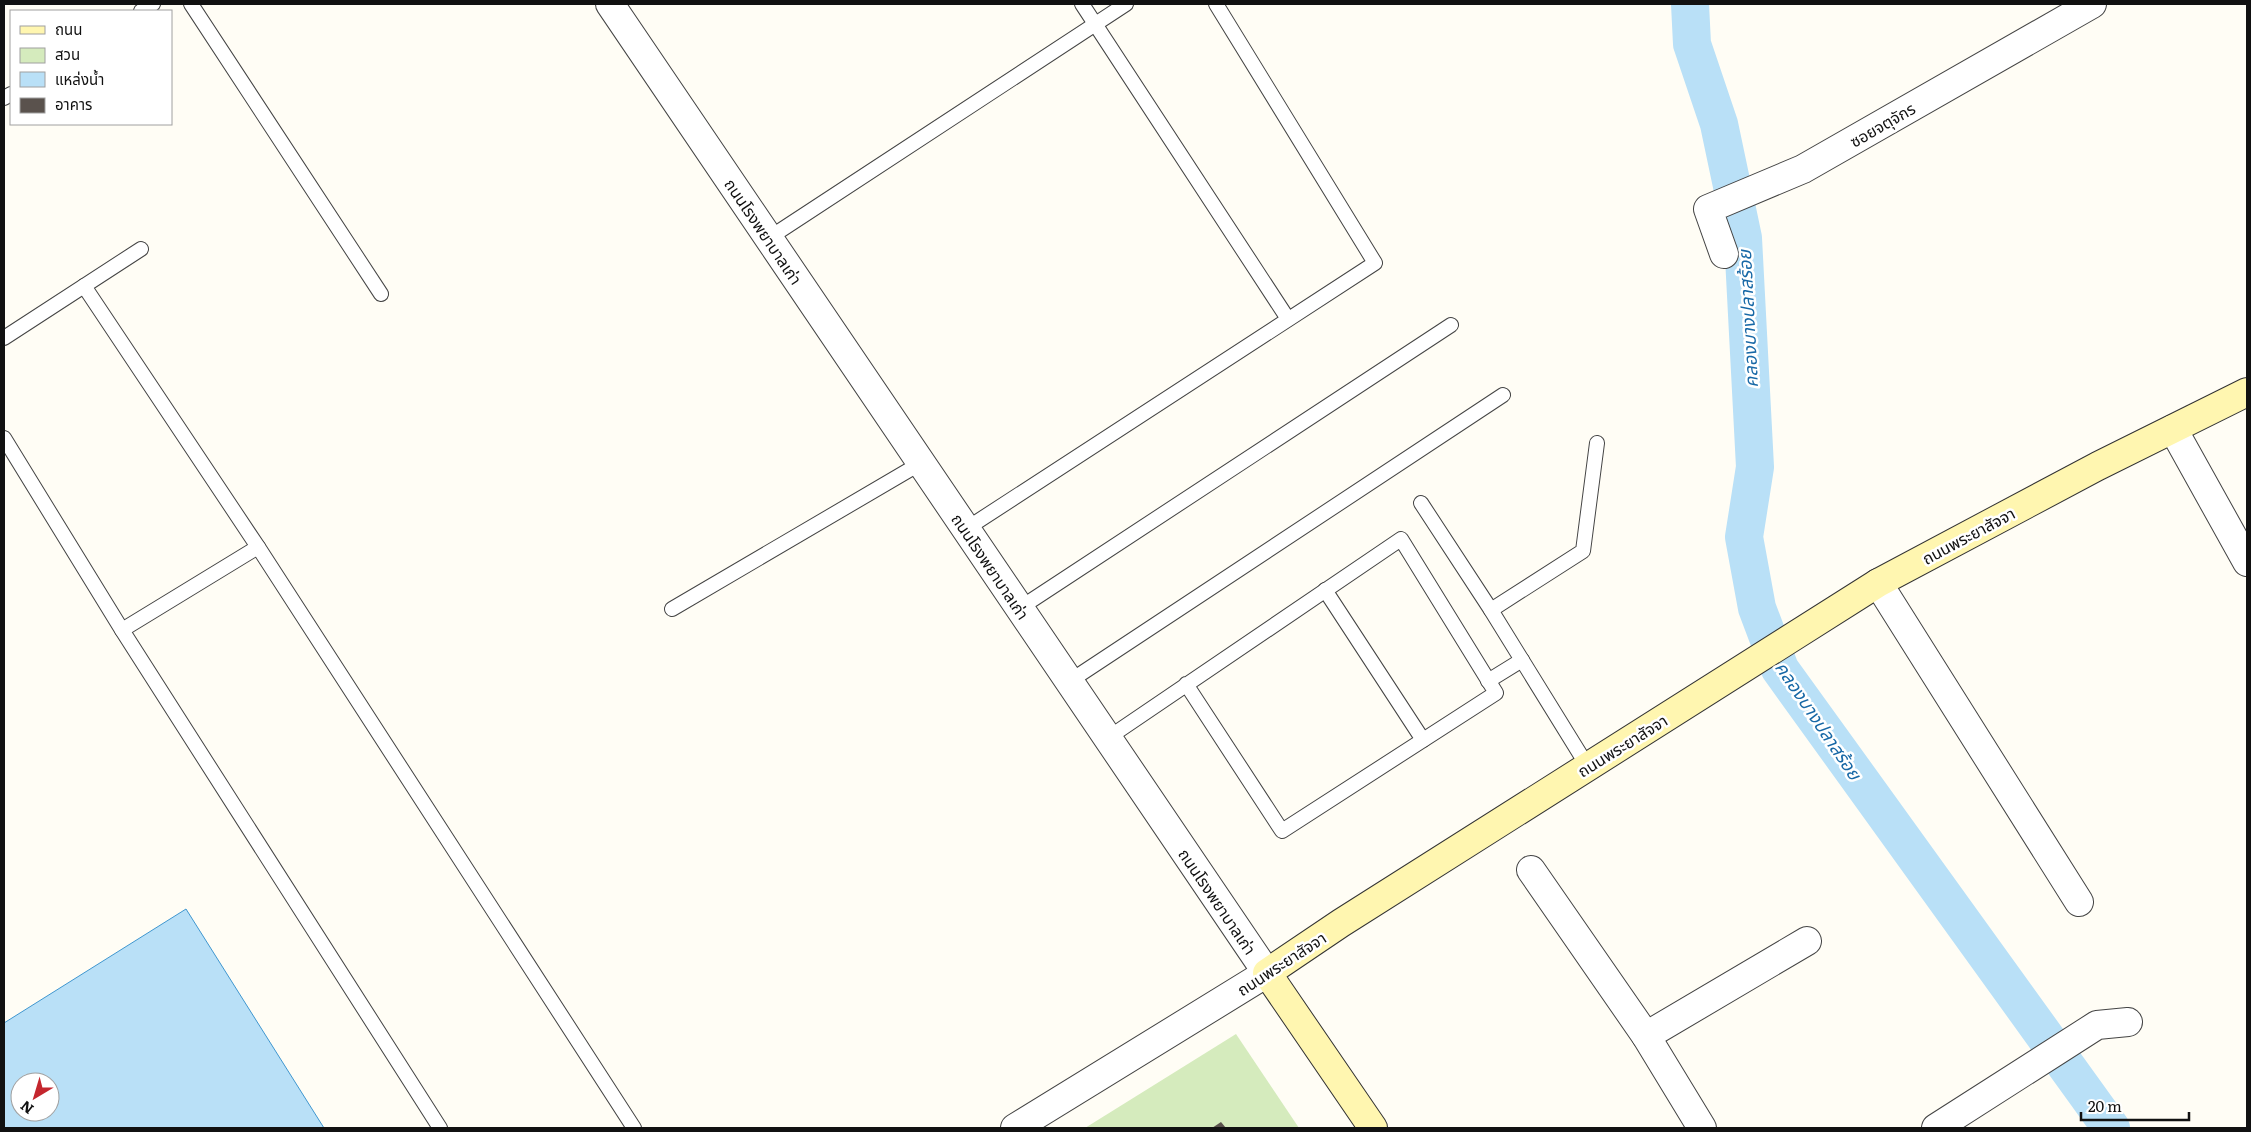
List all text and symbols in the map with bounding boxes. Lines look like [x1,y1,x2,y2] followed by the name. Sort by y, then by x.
[10,10,172,125] legend
[55,17,82,40] text: ถนน
[55,42,80,65] text: สวน
[55,67,104,90] text: แหล่งน้ำ
[55,92,92,115] text: อาคาร
[1845,95,1919,152] street label: ซอยจตุจักร
[719,173,809,289] street label: ถนนโรงพยาบาลเก่า
[1730,248,1764,388] water label: คลองบางปลาสร้อย
[1917,500,2019,570] street label: ถนนพระยาสัจจา
[946,508,1036,624] street label: ถนนโรงพยาบาลเก่า
[1769,655,1869,786] water label: คลองบางปลาสร้อย
[1572,708,1672,782] street label: ถนนพระยาสัจจา
[1173,843,1263,959] street label: ถนนโรงพยาบาลเก่า
[1232,925,1330,1001] street label: ถนนพระยาสัจจา
[10,1072,60,1122] north arrow
[2081,1090,2188,1122] scale bar
[2088,1094,2122,1117] text: 20 m
[15,1096,37,1120] text: N

